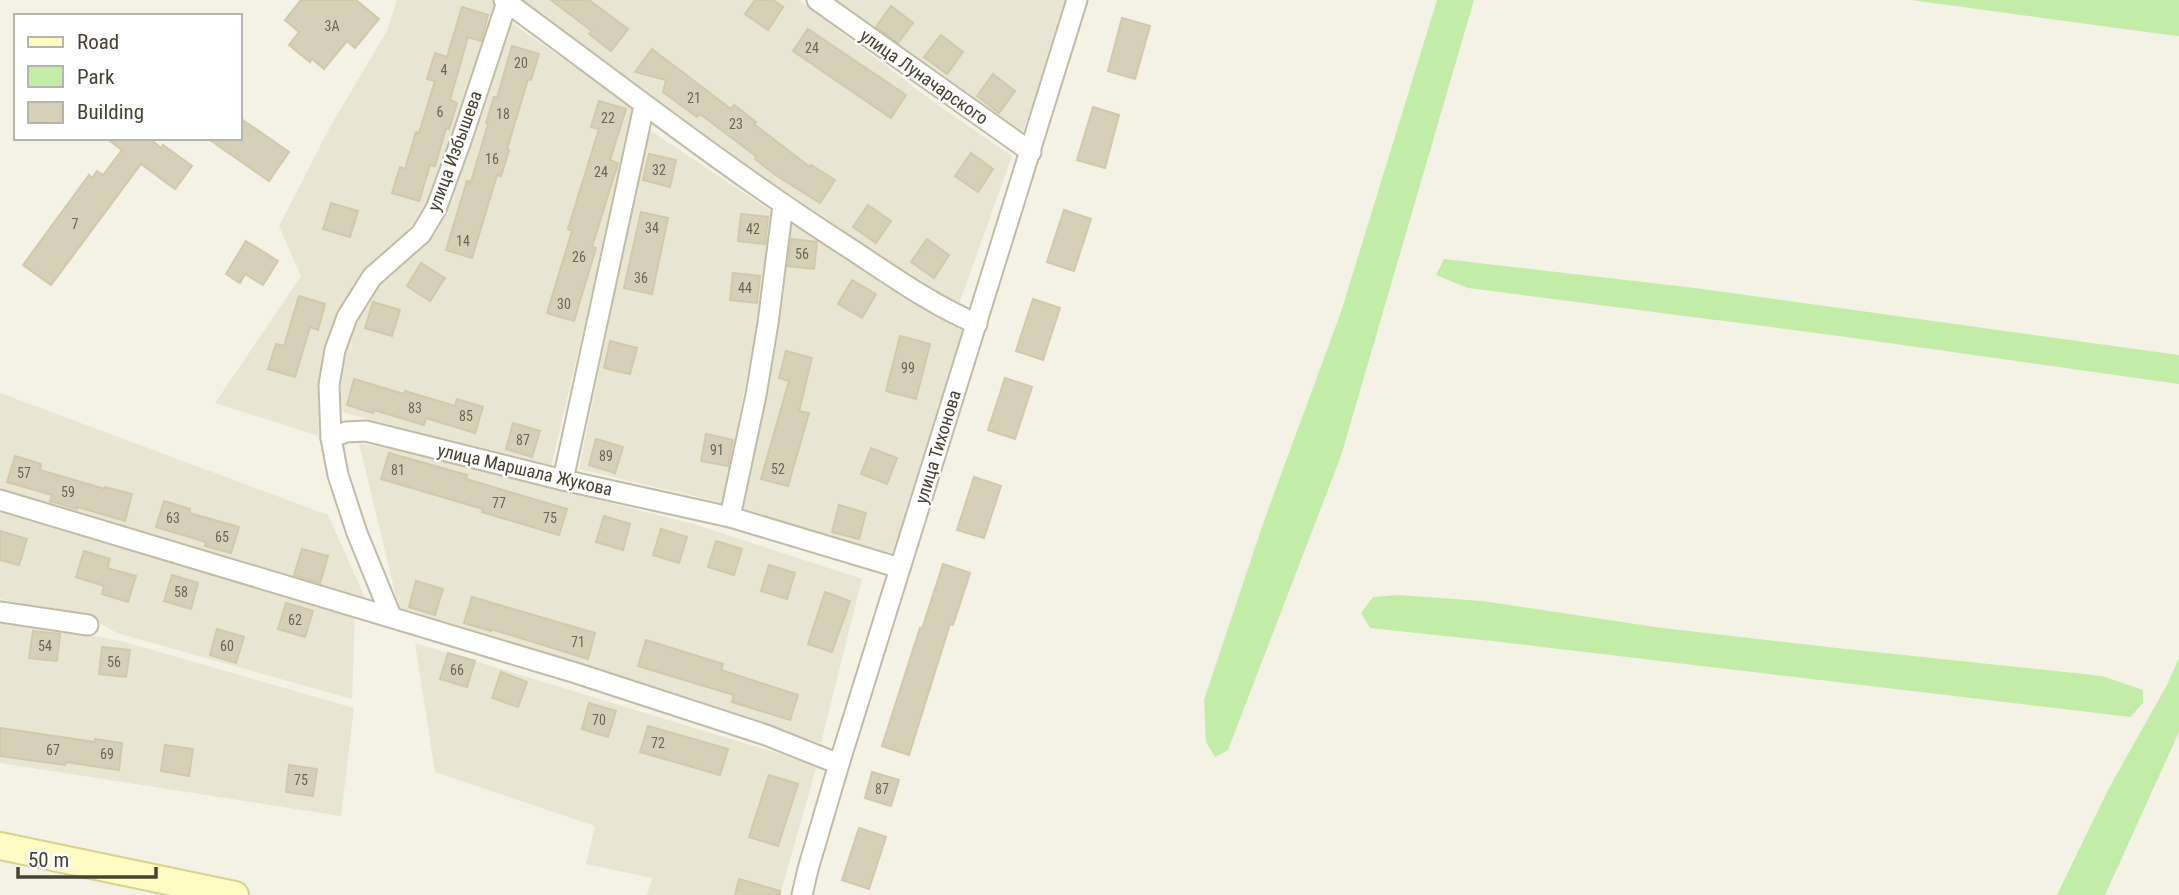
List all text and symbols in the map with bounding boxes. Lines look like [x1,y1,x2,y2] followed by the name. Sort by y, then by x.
[14,14,242,140] legend
[325,18,339,34] house number: 3А
[856,25,992,129] street label: улица Луначарского
[77,30,119,54] text: Road
[805,40,819,56] house number: 24
[514,55,528,71] house number: 20
[441,62,448,78] house number: 4
[77,65,115,89] text: Park
[423,88,486,214] street label: улица Избышева
[687,90,701,106] house number: 21
[77,100,144,124] text: Building
[437,104,444,120] house number: 6
[496,106,510,122] house number: 18
[601,110,615,126] house number: 22
[729,116,743,132] house number: 23
[485,151,499,167] house number: 16
[652,162,666,178] house number: 32
[594,164,608,180] house number: 24
[72,216,79,232] house number: 7
[645,220,659,236] house number: 34
[746,221,760,237] house number: 42
[456,233,470,249] house number: 14
[795,246,809,262] house number: 56
[572,249,586,265] house number: 26
[634,270,648,286] house number: 36
[738,280,752,296] house number: 44
[557,296,571,312] house number: 30
[901,360,915,376] house number: 99
[910,388,965,506] street label: улица Тихонова
[408,400,422,416] house number: 83
[459,408,473,424] house number: 85
[516,432,530,448] house number: 87
[436,439,615,500] street label: улица Маршала Жукова
[710,442,724,458] house number: 91
[599,448,613,464] house number: 89
[771,461,785,477] house number: 52
[391,462,405,478] house number: 81
[17,465,31,481] house number: 57
[61,484,75,500] house number: 59
[492,495,506,511] house number: 77
[166,510,180,526] house number: 63
[543,510,557,526] house number: 75
[215,529,229,545] house number: 65
[174,584,188,600] house number: 58
[288,612,302,628] house number: 62
[571,634,585,650] house number: 71
[38,638,52,654] house number: 54
[220,638,234,654] house number: 60
[107,654,121,670] house number: 56
[450,662,464,678] house number: 66
[592,712,606,728] house number: 70
[651,735,665,751] house number: 72
[46,742,60,758] house number: 67
[100,746,114,762] house number: 69
[294,772,308,788] house number: 75
[875,781,889,797] house number: 87
[18,836,156,880] scale bar
[28,848,69,872] text: 50 m

